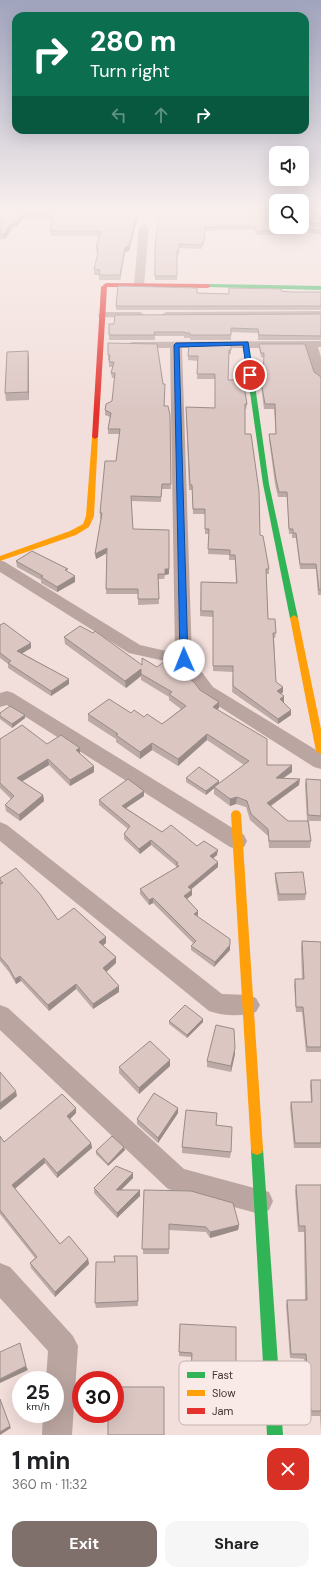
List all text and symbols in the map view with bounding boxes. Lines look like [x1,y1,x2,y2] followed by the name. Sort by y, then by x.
[90,23,176,60] text: 280 m
[24,28,76,80] icon: right
[90,59,170,83] text: Turn right
[108,104,130,126] icon: left
[150,104,172,126] icon: ahead
[192,104,214,126] icon: right
[269,146,309,234] map controls
[269,146,309,186] button: sound
[269,194,309,234] button: search
[233,358,267,392] pin
[239,364,261,386] icon: arrive
[163,639,205,681] position arrow
[179,1361,311,1425] legend
[212,1368,233,1382] text: Fast
[72,1371,124,1423] speed limit sign: 30
[26,1379,50,1405] text: 25
[212,1386,236,1400] text: Slow
[26,1400,50,1413] text: km/h
[212,1404,233,1418] text: Jam
[12,1445,70,1476] text: 1 min
[267,1448,309,1490] button: close
[12,1476,87,1493] text: 360 m · 11:32
[12,1521,157,1567] button: Exit
[165,1521,309,1567] button: Share

